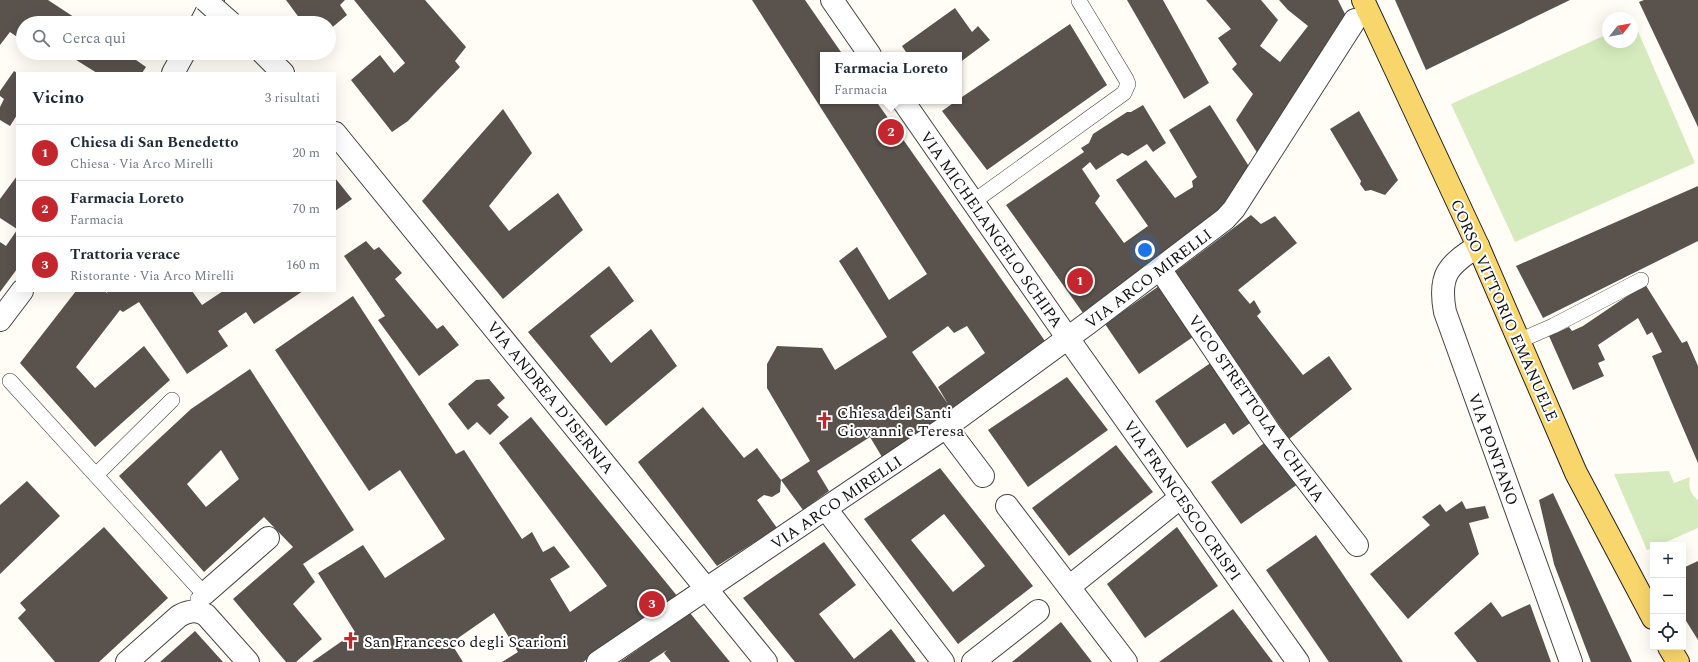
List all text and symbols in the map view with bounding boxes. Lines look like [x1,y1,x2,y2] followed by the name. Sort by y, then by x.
[1602,12,1638,48] north arrow
[16,16,336,60] search box
[30,27,52,49] icon: search
[62,27,126,50] text: Cerca qui
[820,52,962,104] popup
[834,57,948,80] text: Farmacia Loreto
[834,80,887,100] text: Farmacia
[32,85,84,111] text: Vicino
[265,88,320,108] text: 3 risultati
[878,117,904,147] pin: 2
[914,126,1068,333] street label: VIA MICHELANGELO SCHIPA
[70,131,238,154] text: Chiesa di San Benedetto
[41,143,49,163] text: 1
[293,143,320,163] text: 20 m
[70,154,213,174] text: Chiesa · Via Arco Mirelli
[70,187,184,210] text: Farmacia Loreto
[1444,195,1564,425] street label: CORSO VITTORIO EMANUELE
[41,199,49,219] text: 2
[293,199,320,219] text: 70 m
[70,210,123,230] text: Farmacia
[1080,223,1217,335] street label: VIA ARCO MIRELLI
[1135,240,1155,260] your location
[70,243,180,266] text: Trattoria verace
[41,255,49,275] text: 3
[286,255,320,275] text: 160 m
[70,266,234,286] text: Ristorante · Via Arco Mirelli
[1067,266,1093,296] pin: 1
[1182,310,1330,507] street label: VICO STRETTOLA A CHIAIA
[481,316,620,479] street label: VIA ANDREA D'ISERNIA
[1462,390,1525,509] street label: VIA PONTANO
[837,401,964,443] place label: Chiesa dei Santi Giovanni e Teresa
[814,411,834,431] church icon: Chiesa dei Santi Giovanni e Teresa
[1117,415,1247,586] street label: VIA FRANCESCO CRISPI
[766,450,907,556] street label: VIA ARCO MIRELLI
[1650,542,1686,650] map controls
[1650,542,1686,578] button: +
[1650,578,1686,614] button: −
[639,589,665,619] pin: 3
[1650,614,1686,650] button: locate
[364,630,567,654] place label: San Francesco degli Scarioni
[341,631,361,651] church icon: San Francesco degli Scarioni

